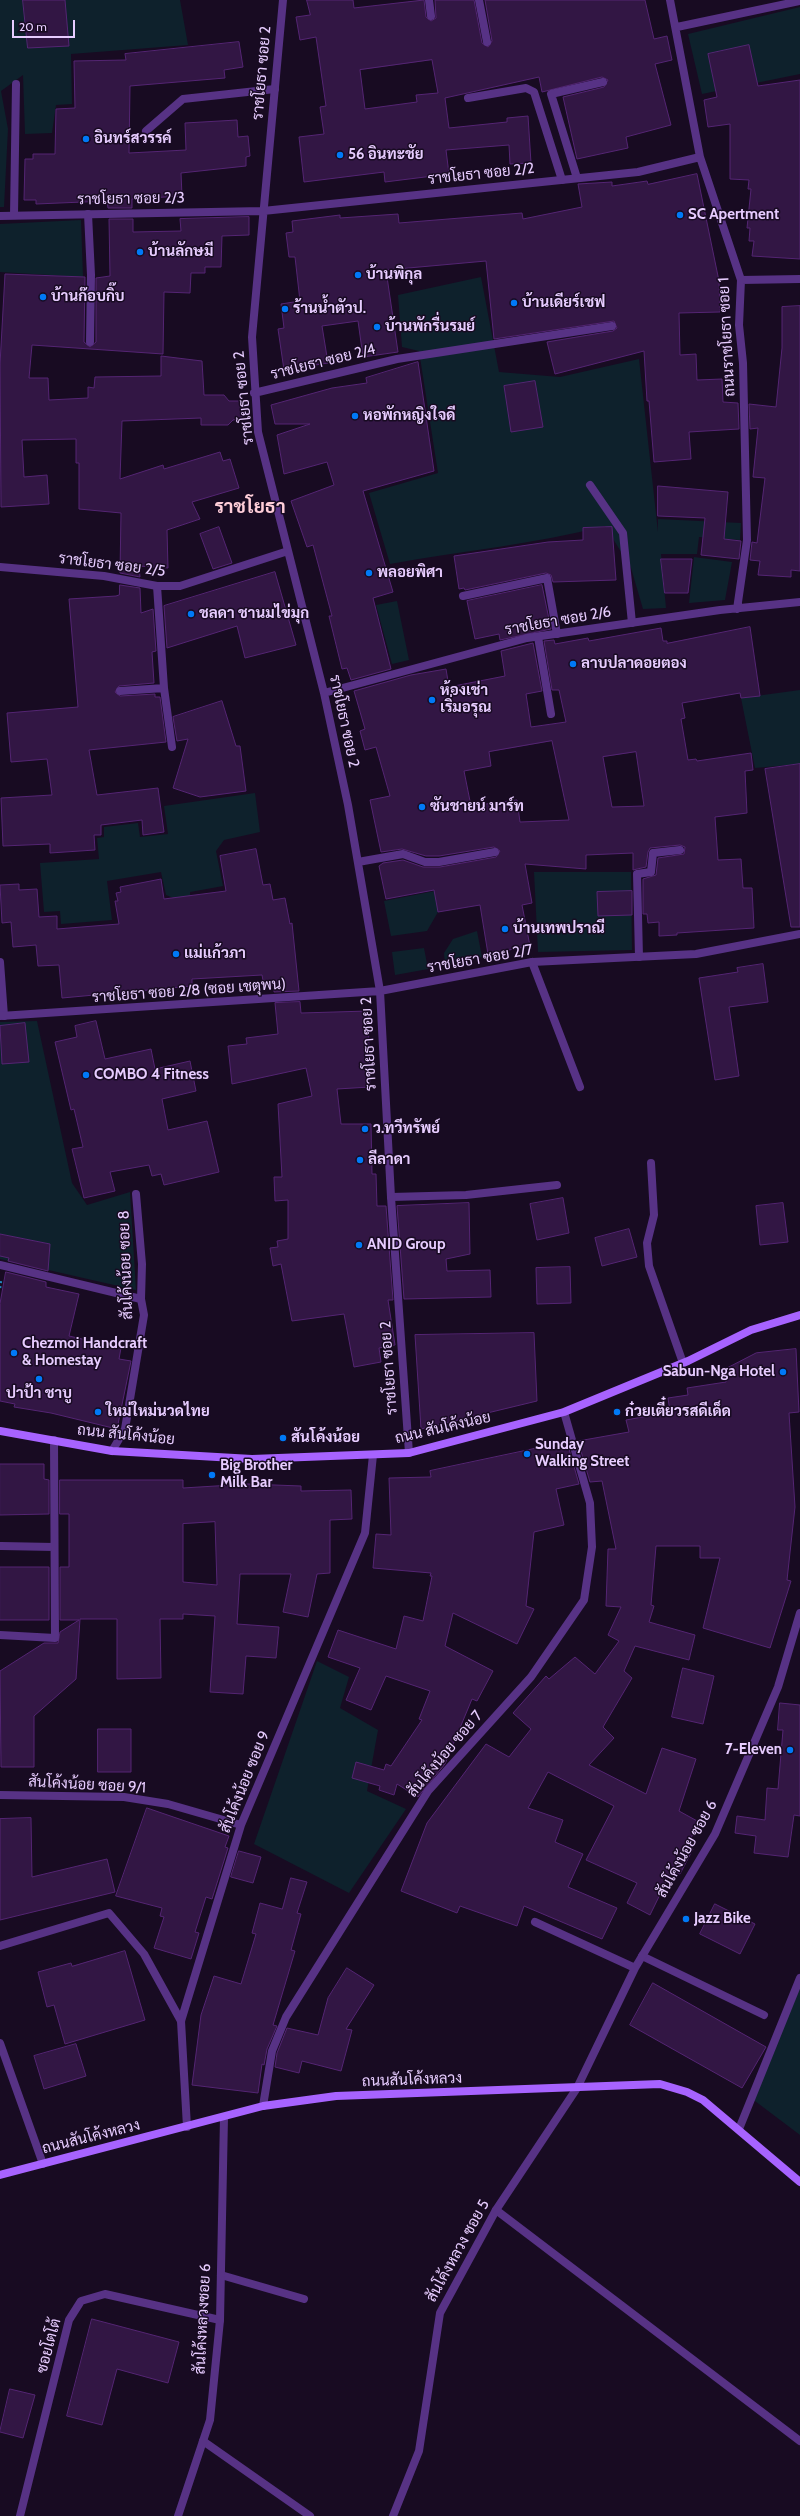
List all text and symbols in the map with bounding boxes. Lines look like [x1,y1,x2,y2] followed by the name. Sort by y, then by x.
[14,12,77,38] scale bar
[19,19,47,34] text: 20 m
[249,25,275,121] street label: ราชโยธา ซอย 2
[94,130,172,148] place label: อินทร์สวรรค์
[81,134,91,144] marker: อินทร์สวรรค์
[348,146,424,164] place label: 56 อินทะชัย
[335,150,345,160] marker: 56 อินทะชัย
[427,159,535,189] street label: ราชโยธา ซอย 2/2
[77,189,185,209] street label: ราชโยธา ซอย 2/3
[688,206,779,224] place label: SC Apertment
[675,210,685,220] marker: SC Apertment
[148,243,213,261] place label: บ้านลักษมี
[135,247,145,257] marker: บ้านลักษมี
[366,266,422,284] place label: บ้านพิกุล
[353,270,363,280] marker: บ้านพิกุล
[715,277,739,397] street label: ถนนราชโยธา ซอย 1
[51,288,125,306] place label: บ้านก๊อบกิ๊บ
[38,292,48,302] marker: บ้านก๊อบกิ๊บ
[522,294,605,312] place label: บ้านเดียร์เชฟ
[509,298,519,308] marker: บ้านเดียร์เชฟ
[293,300,366,318] place label: ร้านน้ำตัวป.
[280,304,290,314] marker: ร้านน้ำตัวป.
[385,318,475,336] place label: บ้านพักรื่นรมย์
[372,322,382,332] marker: บ้านพักรื่นรมย์
[269,340,377,384] street label: ราชโยธา ซอย 2/4
[230,350,258,446] street label: ราชโยธา ซอย 2
[363,407,456,425] place label: หอพักหญิงใจดี
[350,411,360,421] marker: หอพักหญิงใจดี
[214,496,286,518] district label: ราชโยธา
[58,550,166,580] street label: ราชโยธา ซอย 2/5
[377,564,443,582] place label: พลอยพิศา
[364,568,374,578] marker: พลอยพิศา
[504,603,612,639] street label: ราชโยธา ซอย 2/6
[199,605,309,623] place label: ชลดา ชานมไข่มุก
[186,609,196,619] marker: ชลดา ชานมไข่มุก
[581,655,687,673] place label: ลาบปลาดอยตอง
[568,659,578,669] marker: ลาบปลาดอยตอง
[325,673,363,769] street label: ราชโยธา ซอย 2
[440,682,492,717] place label: ห้องเช่า เริ่มอรุณ
[427,695,437,705] marker: ห้องเช่า เริ่มอรุณ
[430,798,524,816] place label: ซันชายน์ มาร์ท
[417,802,427,812] marker: ซันชายน์ มาร์ท
[513,920,605,938] place label: บ้านเทพปราณี
[500,924,510,934] marker: บ้านเทพปราณี
[426,941,534,977] street label: ราชโยธา ซอย 2/7
[184,945,246,963] place label: แม่แก้วภา
[171,949,181,959] marker: แม่แก้วภา
[91,975,287,1007] street label: ราชโยธา ซอย 2/8 (ซอย เชตุพน)
[358,996,380,1092] street label: ราชโยธา ซอย 2
[94,1066,209,1084] place label: COMBO 4 Fitness
[81,1070,91,1080] marker: COMBO 4 Fitness
[373,1120,440,1138] place label: ว.ทวีทรัพย์
[360,1124,370,1134] marker: ว.ทวีทรัพย์
[368,1151,411,1169] place label: ลีลาดา
[355,1155,365,1165] marker: ลีลาดา
[115,1210,137,1320] street label: สันโค้งน้อย ซอย 8
[367,1236,445,1254] place label: ANID Group
[354,1240,364,1250] marker: ANID Group
[377,1320,401,1416] street label: ราชโยธา ซอย 2
[22,1335,147,1370] place label: Chezmoi Handcraft & Homestay
[9,1348,19,1358] marker: Chezmoi Handcraft & Homestay
[663,1363,775,1381] place label: Sabun-Nga Hotel
[778,1367,788,1377] marker: Sabun-Nga Hotel
[34,1374,44,1384] marker: ปาป้า ชาบู
[6,1385,72,1403] place label: ปาป้า ชาบู
[106,1403,210,1421] place label: ใหม่ใหม่นวดไทย
[625,1403,731,1421] place label: ก๋วยเตี๋ยวรสดีเด็ด
[93,1407,103,1417] marker: ใหม่ใหม่นวดไทย
[612,1407,622,1417] marker: ก๋วยเตี๋ยวรสดีเด็ด
[393,1408,493,1448] street label: ถนน สันโค้งน้อย
[76,1421,176,1449] street label: ถนน สันโค้งน้อย
[291,1429,360,1447] place label: สันโค้งน้อย
[278,1433,288,1443] marker: สันโค้งน้อย
[535,1436,629,1471] place label: Sunday Walking Street
[522,1449,532,1459] marker: Sunday Walking Street
[220,1457,292,1492] place label: Big Brother Milk Bar
[207,1470,217,1480] marker: Big Brother Milk Bar
[404,1707,486,1801] street label: สันโค้งน้อย ซอย 7
[216,1728,274,1836] street label: สันโค้งน้อย ซอย 9
[725,1741,782,1759] place label: 7-Eleven
[785,1745,795,1755] marker: 7-Eleven
[28,1773,146,1797] street label: สันโค้งน้อย ซอย 9/1
[653,1797,721,1901] street label: สันโค้งน้อย ซอย 6
[694,1910,751,1928] place label: Jazz Bike
[681,1914,691,1924] marker: Jazz Bike
[362,2069,462,2091] street label: ถนนสันโค้งหลวง
[40,2116,142,2158] street label: ถนนสันโค้งหลวง
[422,2197,494,2305] street label: สันโค้งหลวง ซอย 5
[191,2263,215,2375] street label: สันโค้งหลวงซอย 6
[33,2317,65,2375] street label: ซอยโตโต้

